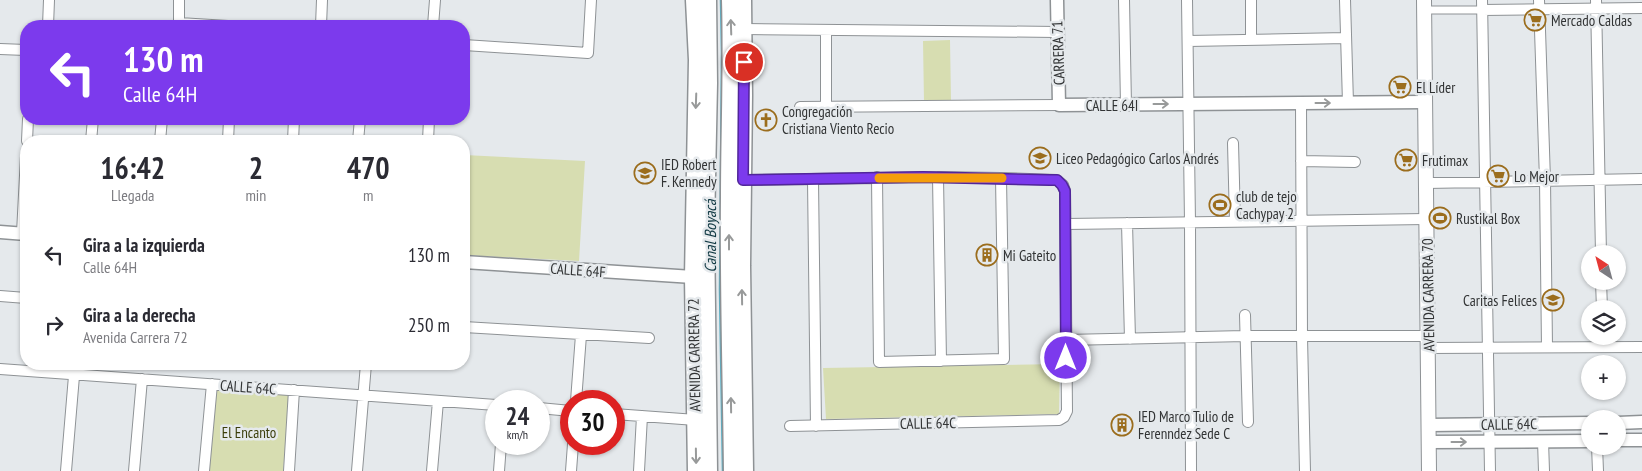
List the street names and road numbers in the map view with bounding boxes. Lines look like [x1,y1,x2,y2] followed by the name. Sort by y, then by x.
[1047,20,1069,86] street label: CARRERA 71
[1086,96,1138,115] street label: CALLE 64I
[1418,238,1438,352] street label: AVENIDA CARRERA 70
[550,259,606,281] street label: CALLE 64F
[684,298,704,412] street label: AVENIDA CARRERA 72
[219,376,277,398] street label: CALLE 64C
[900,413,956,433] street label: CALLE 64C
[1481,414,1537,434] street label: CALLE 64C

